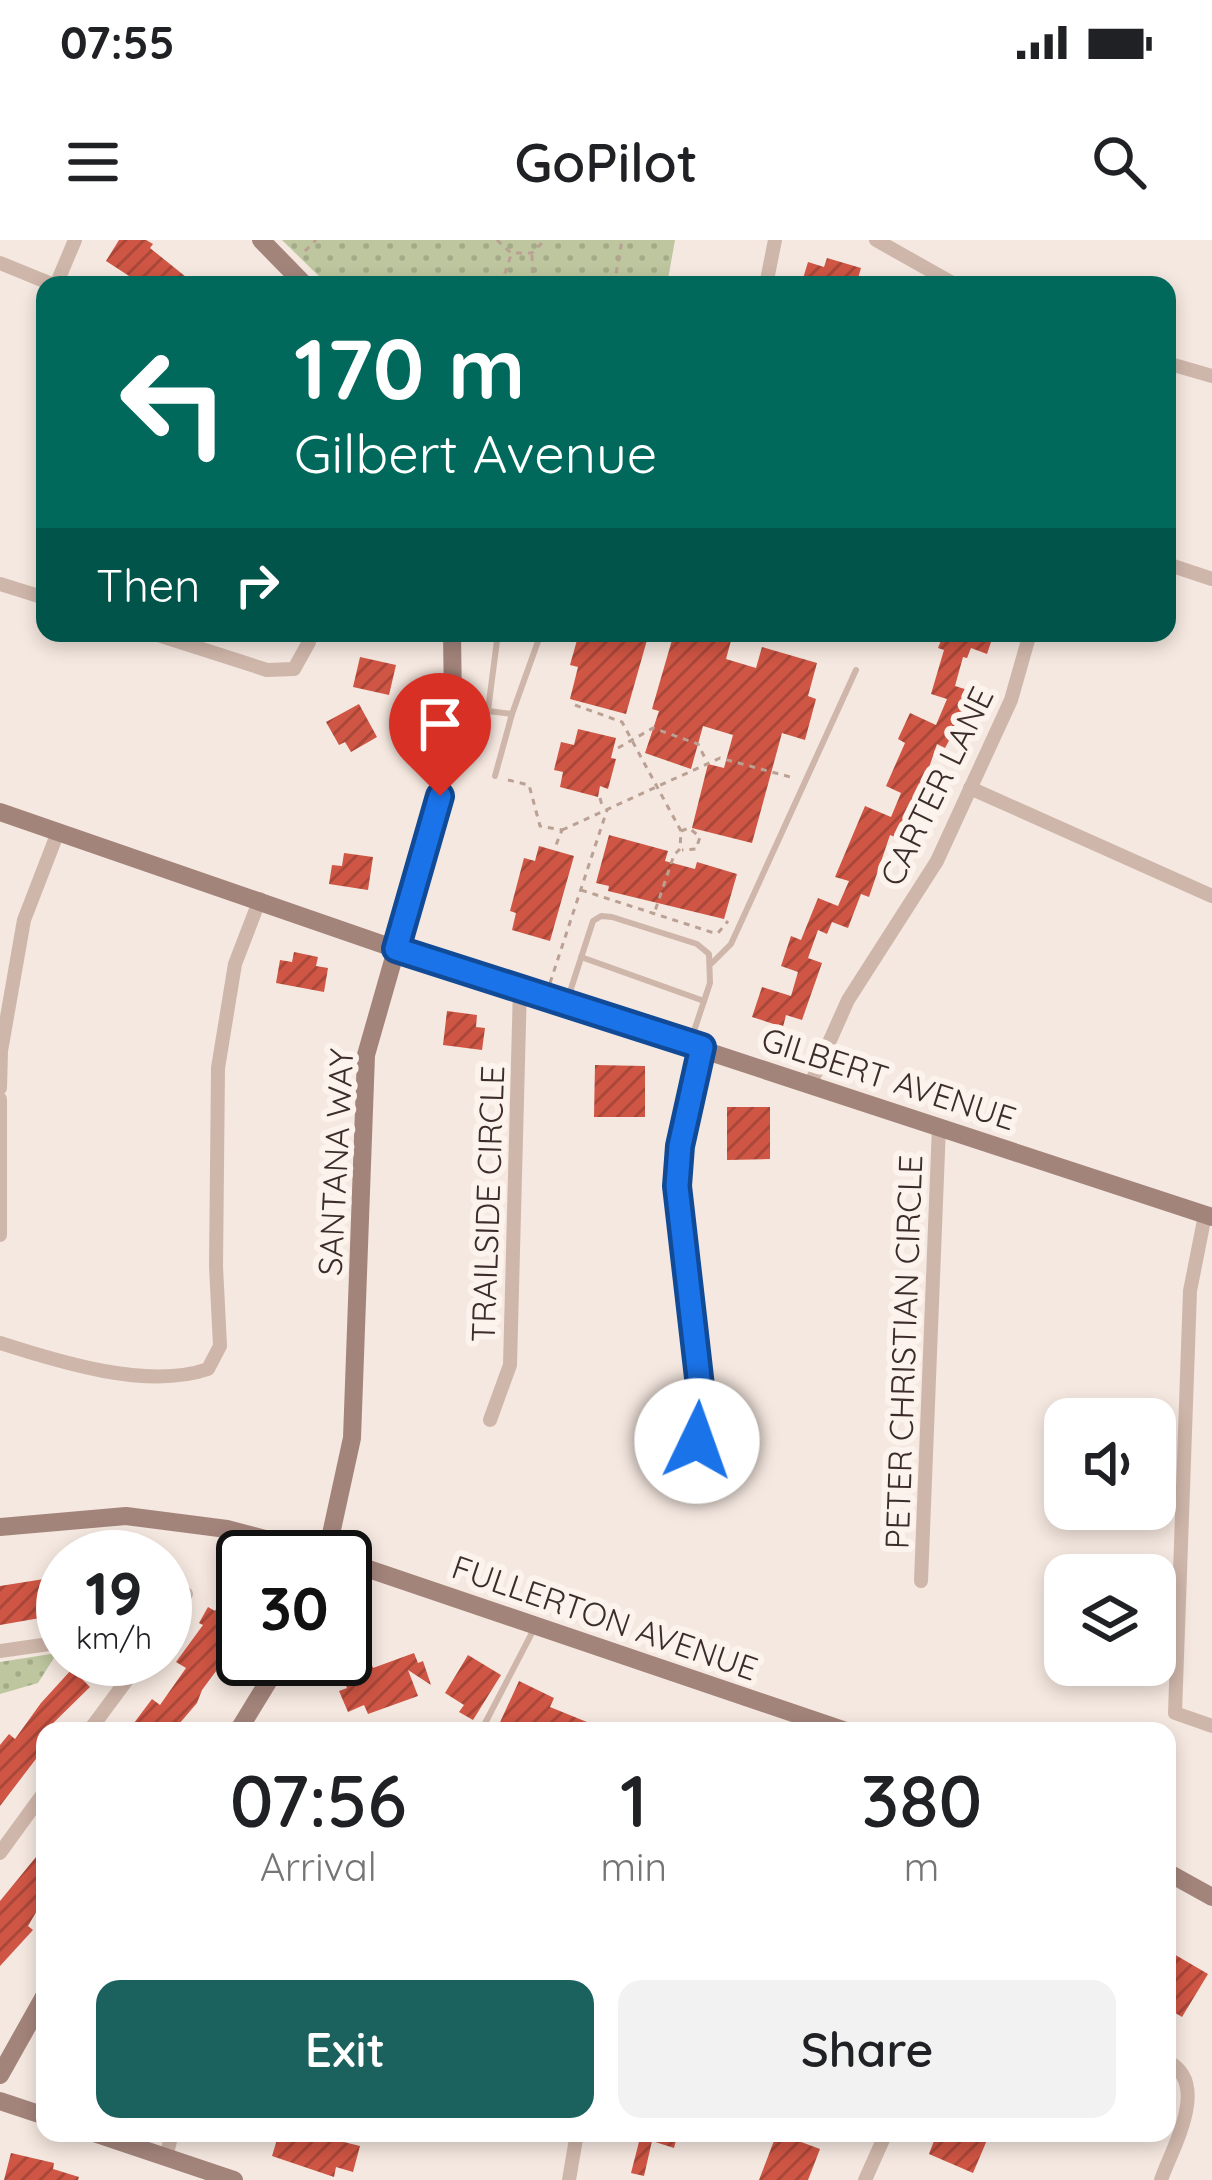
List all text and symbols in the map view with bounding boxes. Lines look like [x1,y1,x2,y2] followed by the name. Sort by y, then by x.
[60,14,175,70] text: 07:55
[514,128,698,196] text: GoPilot
[60,129,126,195] icon: menu
[1086,129,1152,195] icon: search
[294,315,525,420] text: 170 m
[96,324,252,480] icon: left
[294,419,657,487] text: Gilbert Avenue
[224,552,290,618] icon: right
[96,557,200,613] text: Then
[389,673,491,796] pin
[870,680,1002,892] street label: CARTER LANE
[407,691,473,757] icon: arrive
[757,1018,1021,1138] street label: GILBERT AVENUE
[309,1047,361,1277] street label: SANTANA WAY
[462,1065,512,1343] street label: TRAILSIDE CIRCLE
[876,1154,930,1550] street label: PETER CHRISTIAN CIRCLE
[634,1378,760,1504] position arrow
[1044,1398,1176,1686] map controls
[1044,1398,1176,1530] button: sound
[216,1530,372,1686] speed limit sign: 30
[447,1545,763,1689] street label: FULLERTON AVENUE
[1044,1554,1176,1686] button: layers
[85,1555,143,1630] text: 19
[76,1619,152,1657] text: km/h
[230,1755,407,1845] text: 07:56
[620,1755,648,1845] text: 1
[861,1755,982,1845] text: 380
[260,1842,377,1891] text: Arrival
[601,1842,667,1891] text: min
[904,1842,939,1891] text: m
[96,1980,594,2118] button: Exit
[618,1980,1116,2118] button: Share

